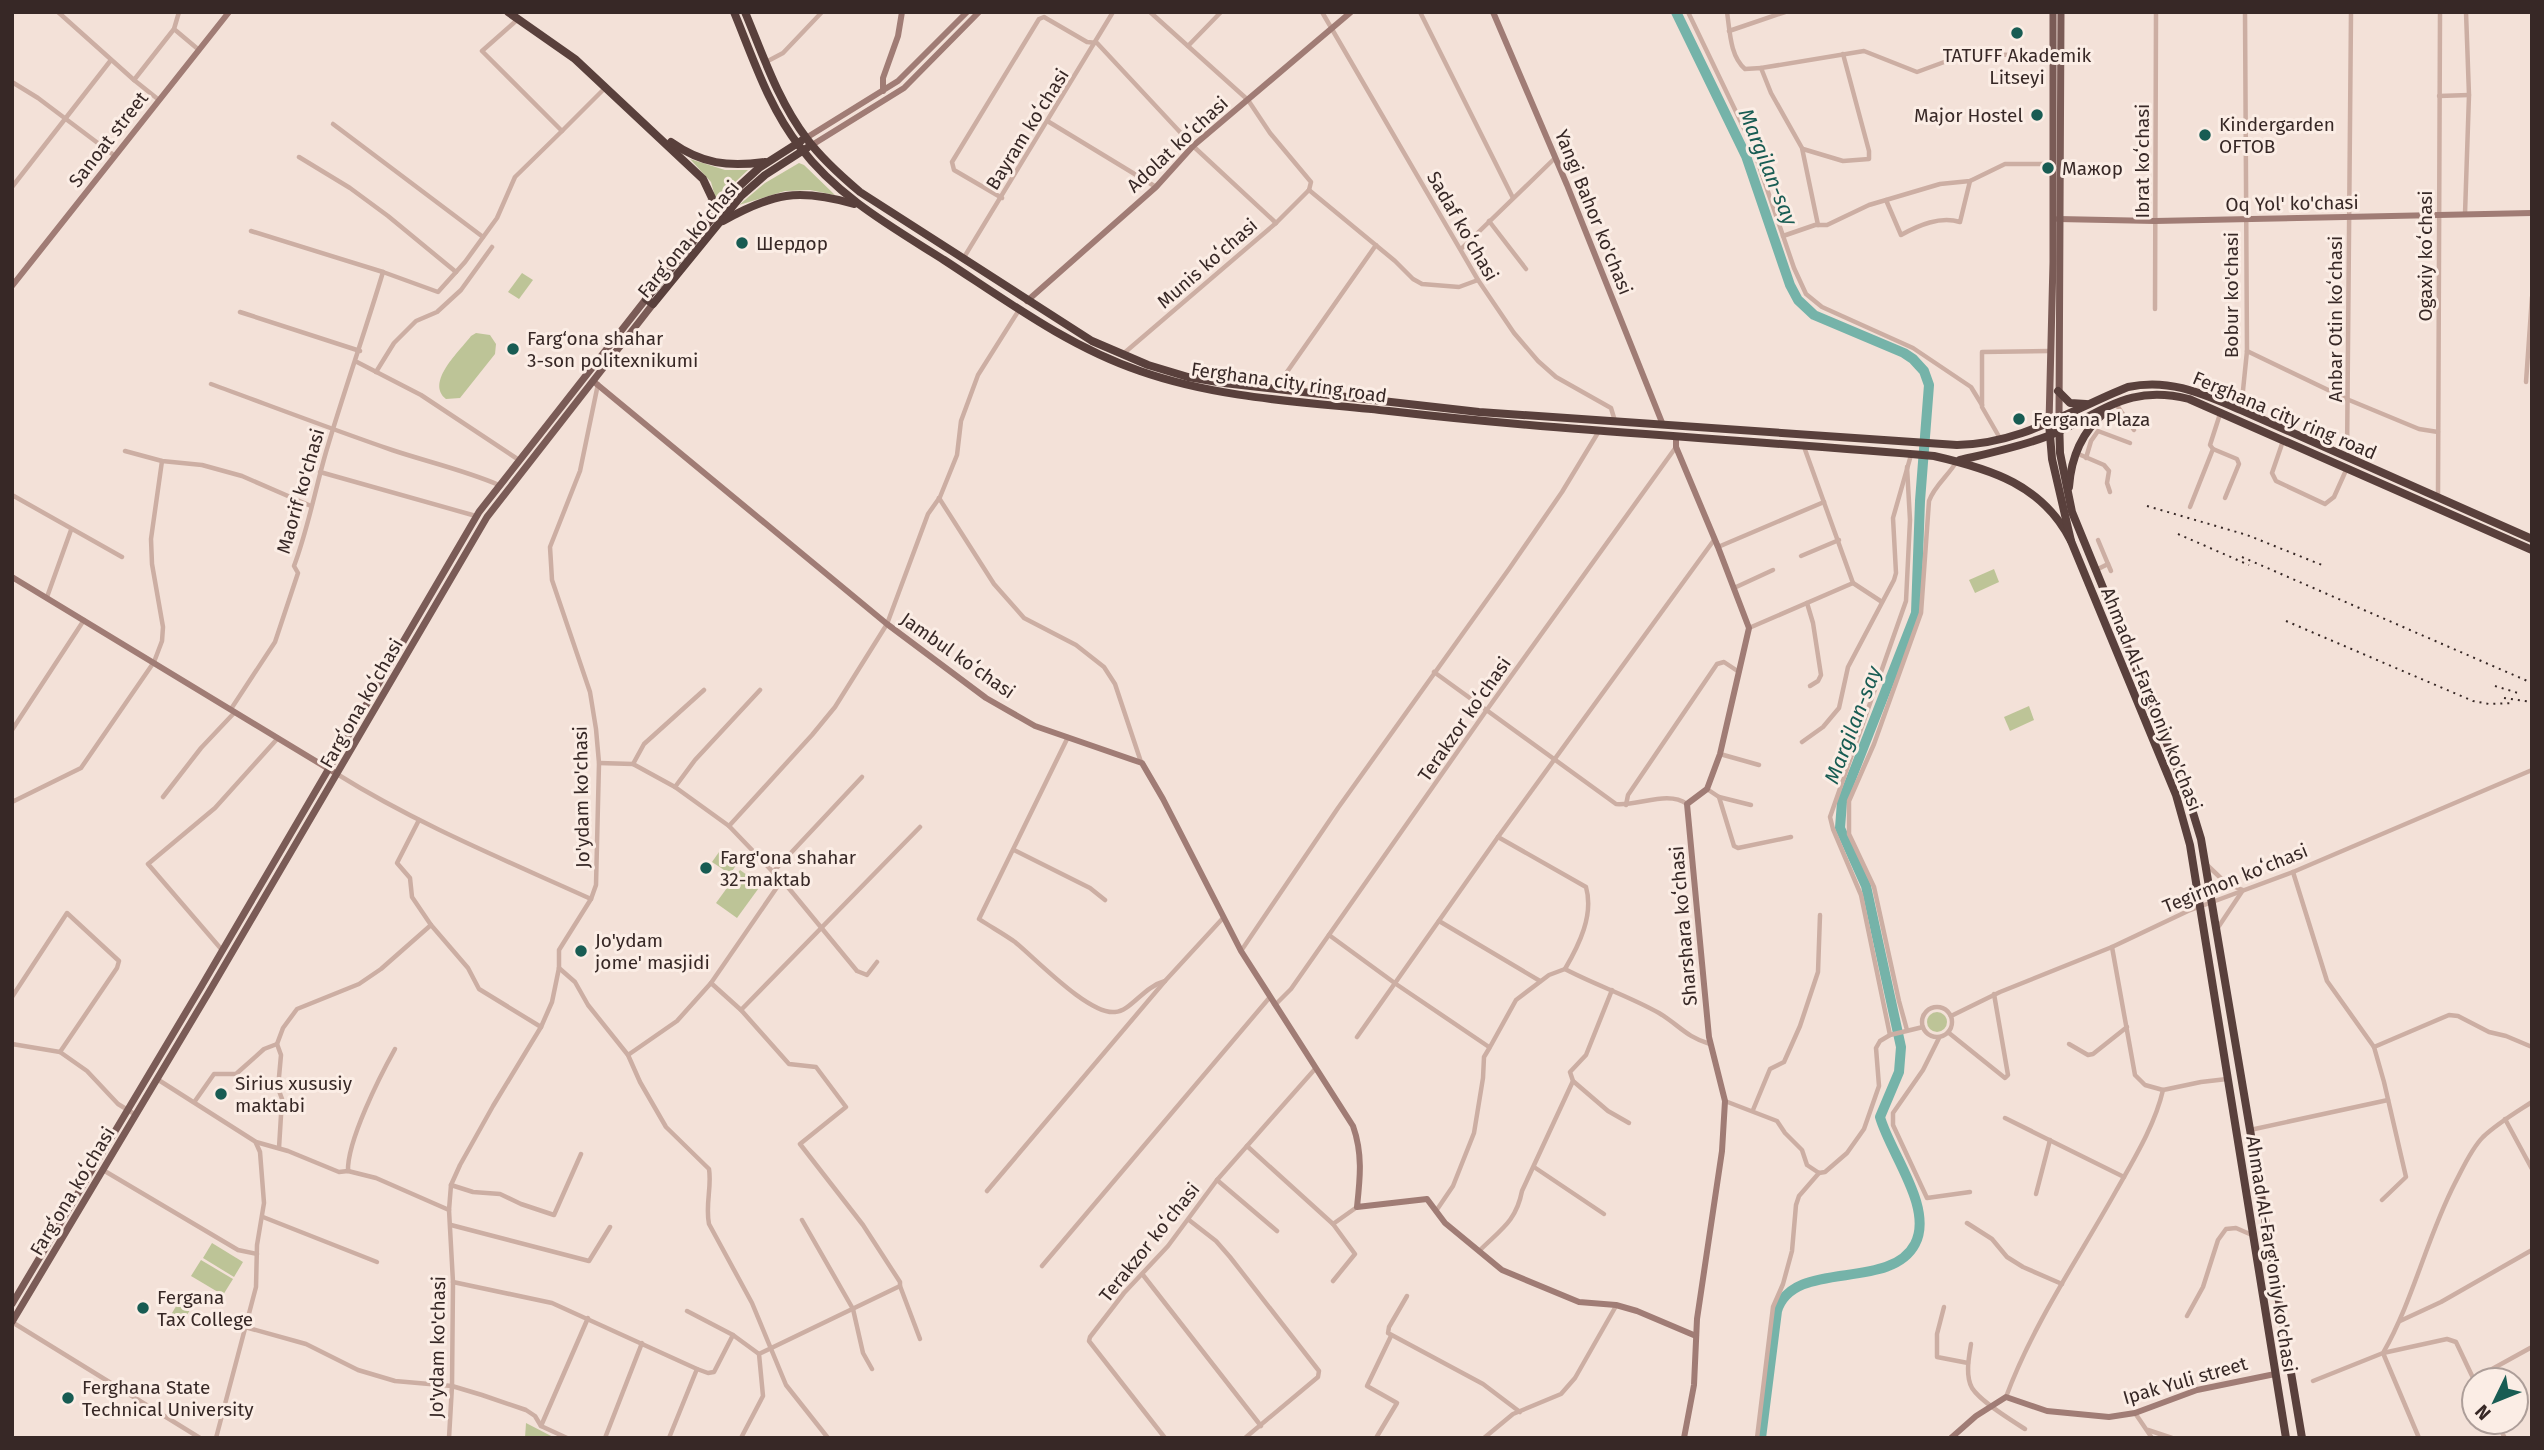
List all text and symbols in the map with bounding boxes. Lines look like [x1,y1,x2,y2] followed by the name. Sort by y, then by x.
[2009,25,2025,41] marker: TATUFF Akademik Litseyi
[1943,44,2092,89] place label: TATUFF Akademik Litseyi
[981,64,1074,194] street label: Bayram koʻchasi
[64,87,153,192] street label: Sanoat street
[1122,92,1233,197] street label: Adolat koʻchasi
[1914,104,2023,127] place label: Major Hostel
[2131,104,2154,218] street label: Ibrat koʻchasi
[1733,105,1804,230] water label: Margilan-say
[2029,107,2045,123] marker: Major Hostel
[2219,113,2335,158] place label: Kindergarden OFTOB
[1550,126,1637,298] street label: Yangi Bahor ko'chasi
[2197,127,2213,143] marker: Kindergarden OFTOB
[2062,157,2123,180] place label: Мажор
[2040,160,2056,176] marker: Мажор
[1422,167,1503,285] street label: Sadaf koʻchasi
[633,176,744,303] street label: Fargʻona koʻchasi
[2414,190,2437,322] street label: Ogaxiy koʻchasi
[2225,191,2359,216] street label: Oq Yol' ko'chasi
[1152,214,1262,313] street label: Munis koʻchasi
[756,232,828,255] place label: Шердор
[2220,232,2243,358] street label: Bobur ko'chasi
[734,235,750,251] marker: Шердор
[2324,236,2347,402] street label: Anbar Otin koʻchasi
[527,327,698,372] place label: Farg‘ona shahar 3-son politexnikumi
[505,341,521,357] marker: Farg‘ona shahar 3-son politexnikumi
[1189,357,1388,408] street label: Ferghana city ring road
[2189,366,2380,465] street label: Ferghana city ring road
[2033,408,2150,431] place label: Fergana Plaza
[2011,411,2027,427] marker: Fergana Plaza
[272,426,329,556] street label: Maorif ko'chasi
[2096,584,2207,814] street label: Ahmad Al-Farg'oniy ko'chasi
[896,607,1019,703] street label: Jambul koʻchasi
[315,634,408,772] street label: Fargʻona koʻchasi
[1413,653,1516,786] street label: Terakzor koʻchasi
[1819,662,1888,787] water label: Margilan-say
[569,726,594,868] street label: Jo'ydam ko'chasi
[2159,839,2311,918] street label: Tegirmon koʻchasi
[1665,845,1702,1007] street label: Sharshara koʻchasi
[720,846,857,891] place label: Farg'ona shahar 32-maktab
[698,860,714,876] marker: Farg'ona shahar 32-maktab
[594,929,710,974] place label: Jo'ydam jome' masjidi
[573,943,589,959] marker: Jo'ydam jome' masjidi
[235,1072,353,1117] place label: Sirius xususiy maktabi
[213,1086,229,1102] marker: Sirius xususiy maktabi
[25,1123,120,1260] street label: Fargʻona koʻchasi
[2241,1134,2302,1374] street label: Ahmad Al-Farg'oniy ko'chasi
[1094,1178,1204,1307] street label: Terakzor koʻchasi
[425,1276,450,1418] street label: Jo'ydam ko'chasi
[157,1286,253,1331] place label: Fergana Tax College
[135,1300,151,1316] marker: Fergana Tax College
[2120,1352,2250,1409] street label: Ipak Yuli street
[2460,1366,2530,1436] north arrow
[82,1376,254,1421] place label: Ferghana State Technical University
[60,1390,76,1406] marker: Ferghana State Technical University
[2470,1400,2496,1425] text: N

